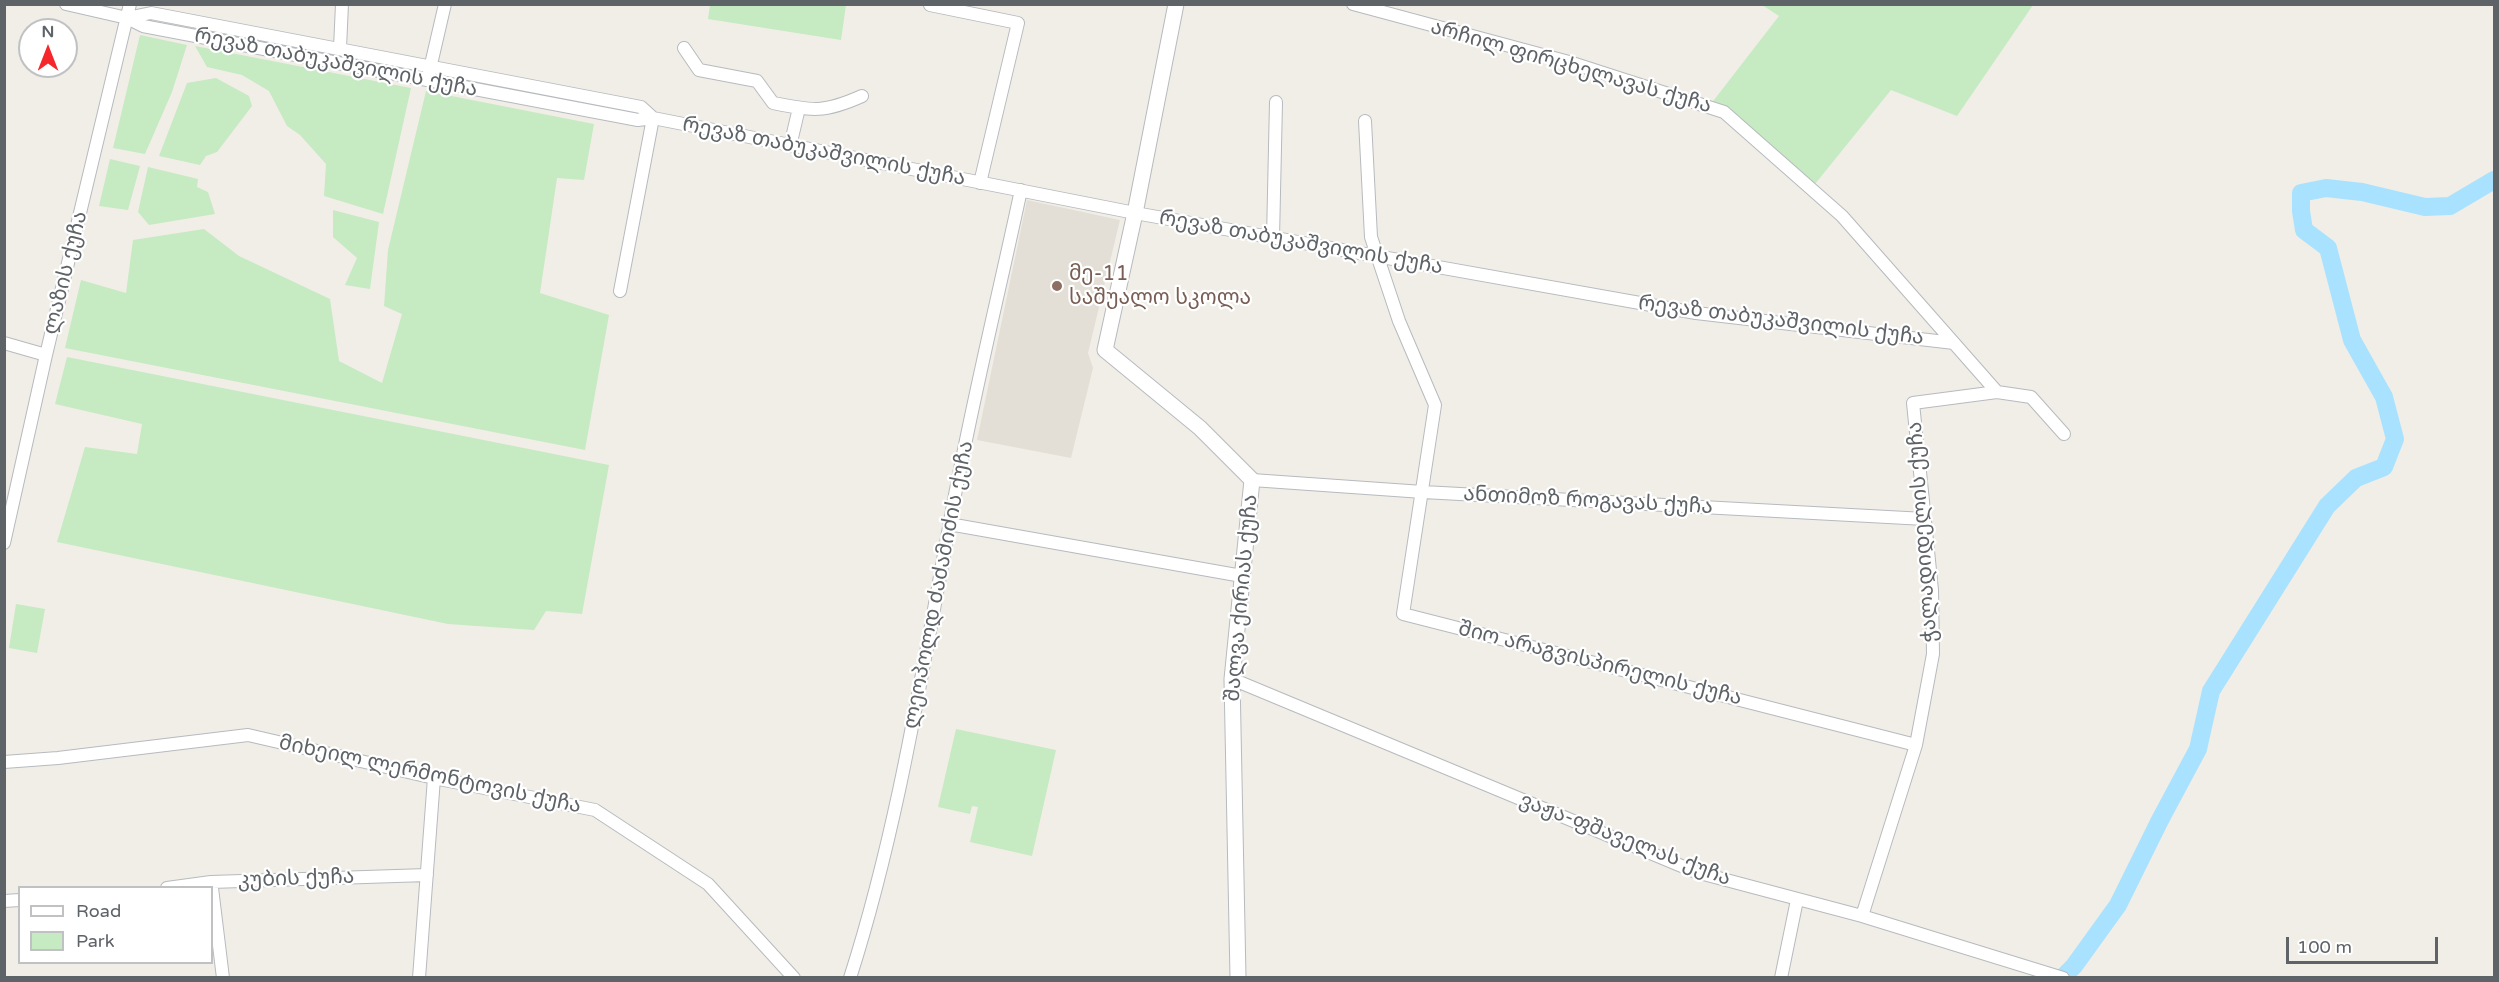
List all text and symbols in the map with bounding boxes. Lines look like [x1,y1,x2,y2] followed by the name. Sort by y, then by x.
[1428,15,1714,119] street label: არჩილ ფირცხელავას ქუჩა
[18,18,78,78] north arrow
[42,22,54,42] text: N
[193,23,479,103] street label: რევაზ თაბუკაშვილის ქუჩა
[681,112,967,192] street label: რევაზ თაბუკაშვილის ქუჩა
[1157,206,1445,280] street label: რევაზ თაბუკაშვილის ქუჩა
[39,209,93,337] street label: ლაზის ქუჩა
[1069,261,1251,311] place label: მე-11 საშუალო სკოლა
[1050,279,1064,293] marker: მე-11 საშუალო სკოლა
[1637,291,1925,351] street label: რევაზ თაბუკაშვილის ქუჩა
[1903,421,1943,643] street label: ჭალადიდელის ქუჩა
[899,439,979,731] street label: ლეოპოლდ ძაძამიძის ქუჩა
[1463,482,1713,520] street label: ანთიმოზ როგავას ქუჩა
[1220,493,1264,703] street label: შალვა ქირიას ქუჩა
[1456,617,1744,711] street label: შიო არაგვისპირელის ქუჩა
[277,731,583,819] street label: მიხეილ ლერმონტოვის ქუჩა
[1516,788,1734,892] street label: ვაჟა-ფშაველას ქუჩა
[237,864,355,894] street label: კუბის ქუჩა
[18,886,213,964] legend
[76,900,121,922] text: Road
[2289,925,2440,963] scale bar
[76,930,114,952] text: Park
[2297,936,2352,958] text: 100 m

